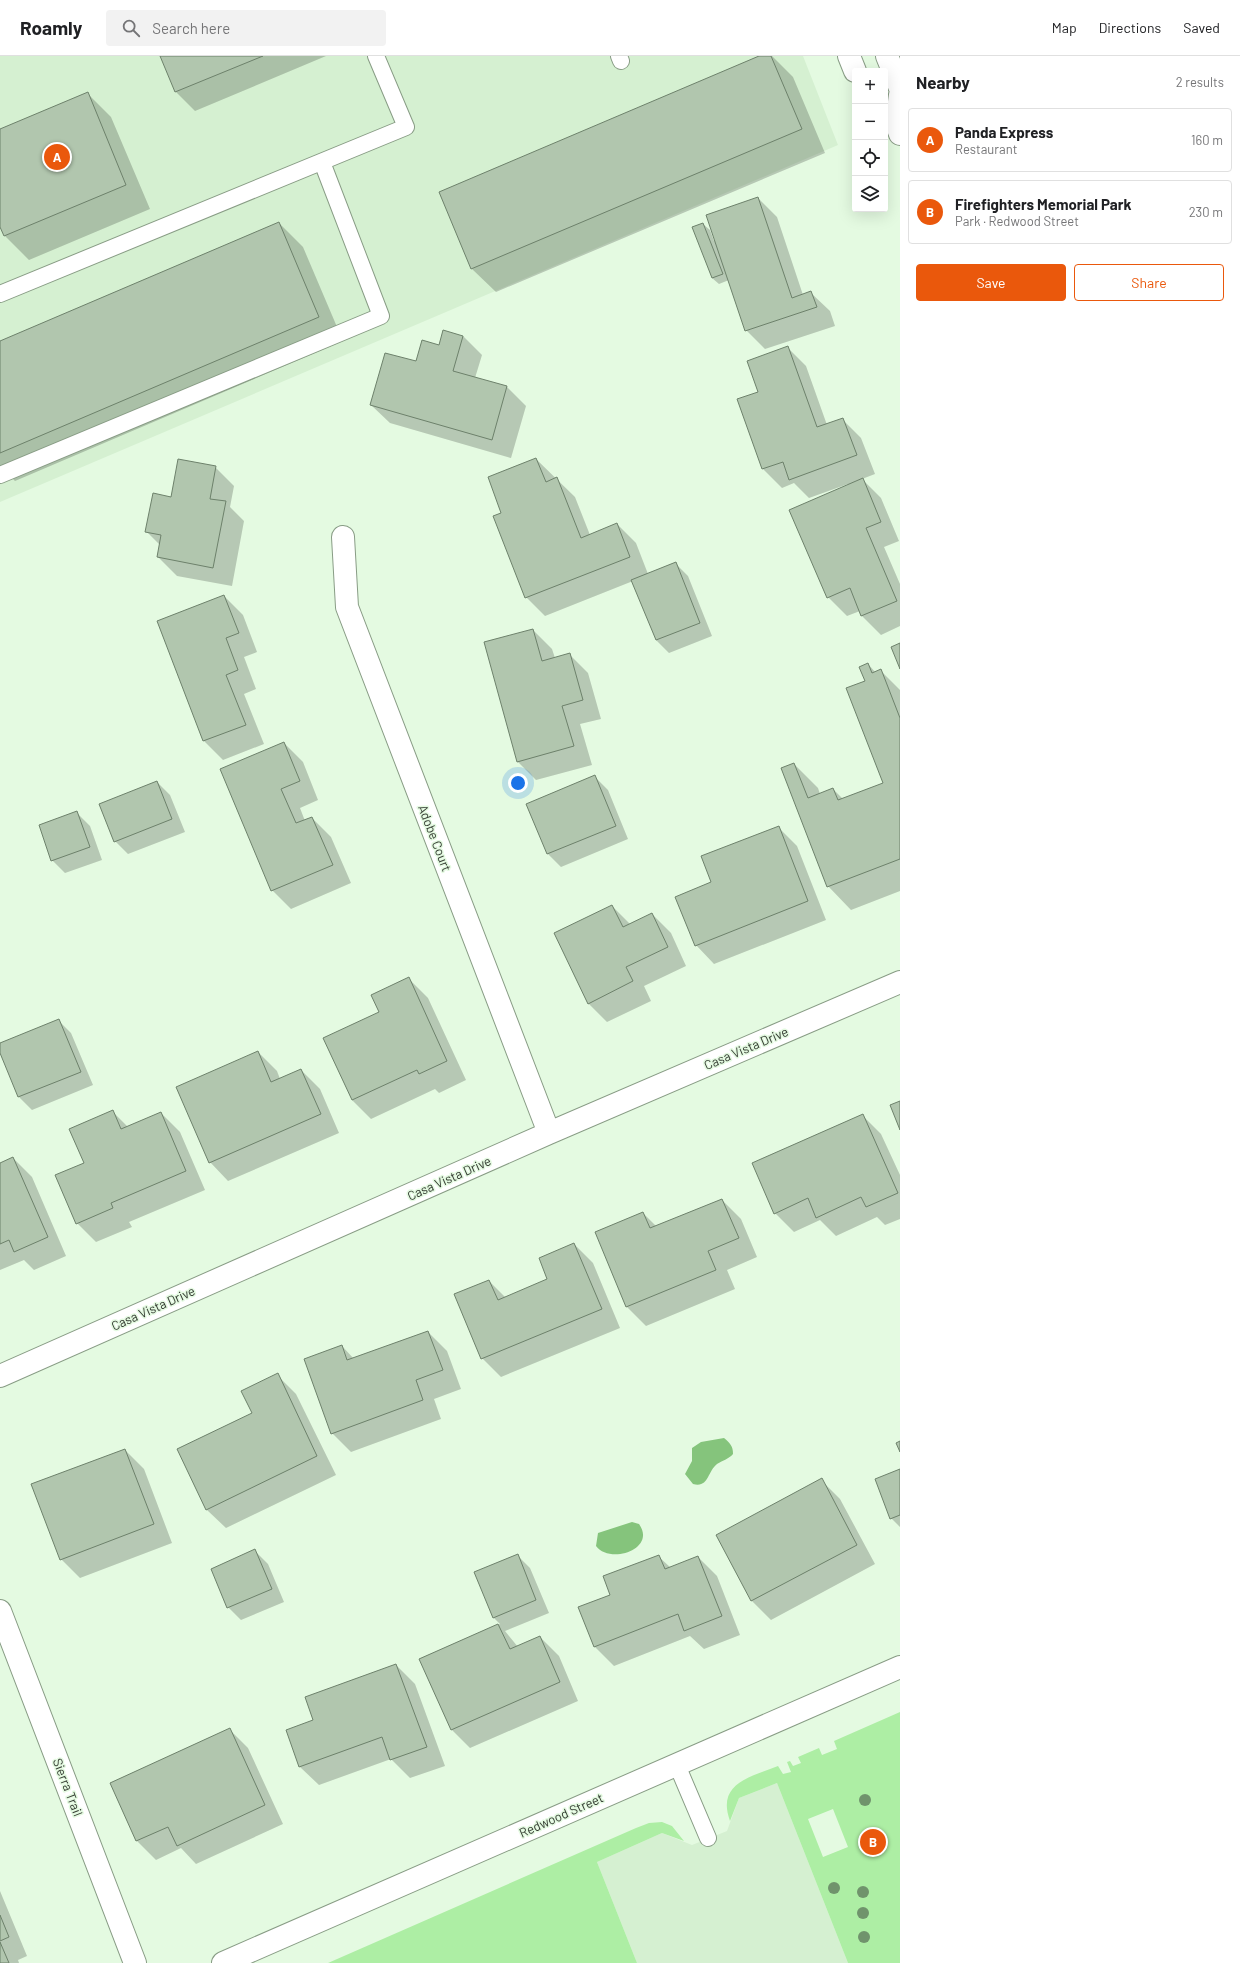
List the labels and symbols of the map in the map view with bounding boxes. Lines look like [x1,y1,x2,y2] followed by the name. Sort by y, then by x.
[44,142,70,172] pin: A
[508,773,528,793] your location
[415,802,455,874] street label: Adobe Court
[701,1023,791,1073] street label: Casa Vista Drive
[405,1152,493,1204] street label: Casa Vista Drive
[109,1282,197,1334] street label: Casa Vista Drive
[50,1756,86,1818] street label: Sierra Trail
[516,1789,606,1841] street label: Redwood Street
[860,1827,886,1857] pin: B

